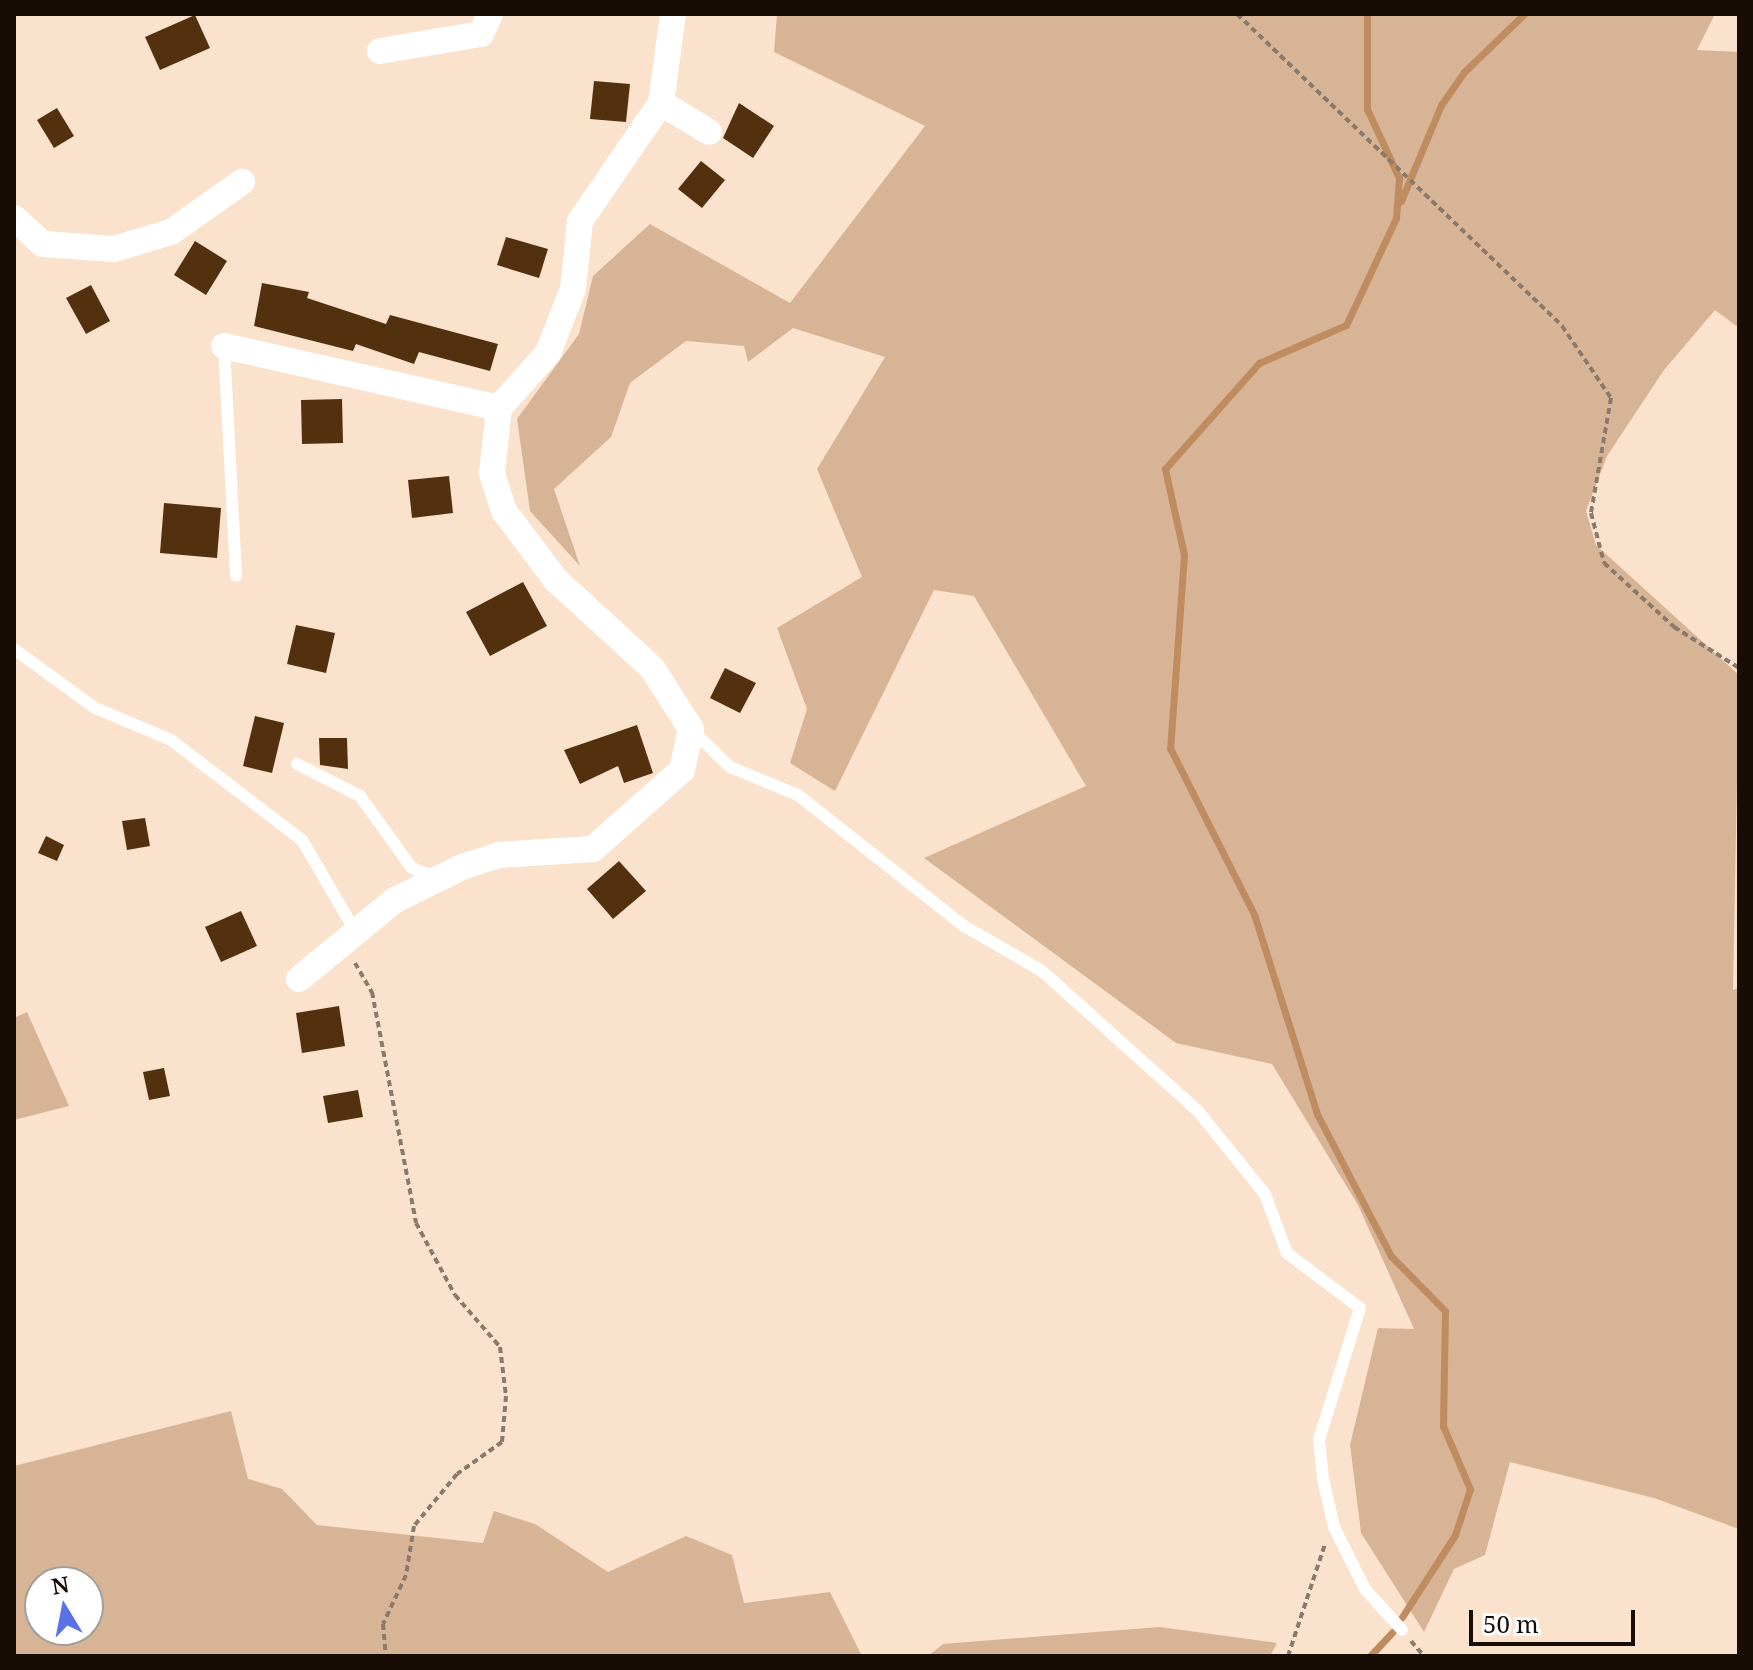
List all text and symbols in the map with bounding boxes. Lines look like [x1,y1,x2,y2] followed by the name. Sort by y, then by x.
[24,1566,104,1646] north arrow
[49,1568,71,1601] text: N
[1473,1594,1639,1644] scale bar
[1483,1607,1539,1640] text: 50 m

